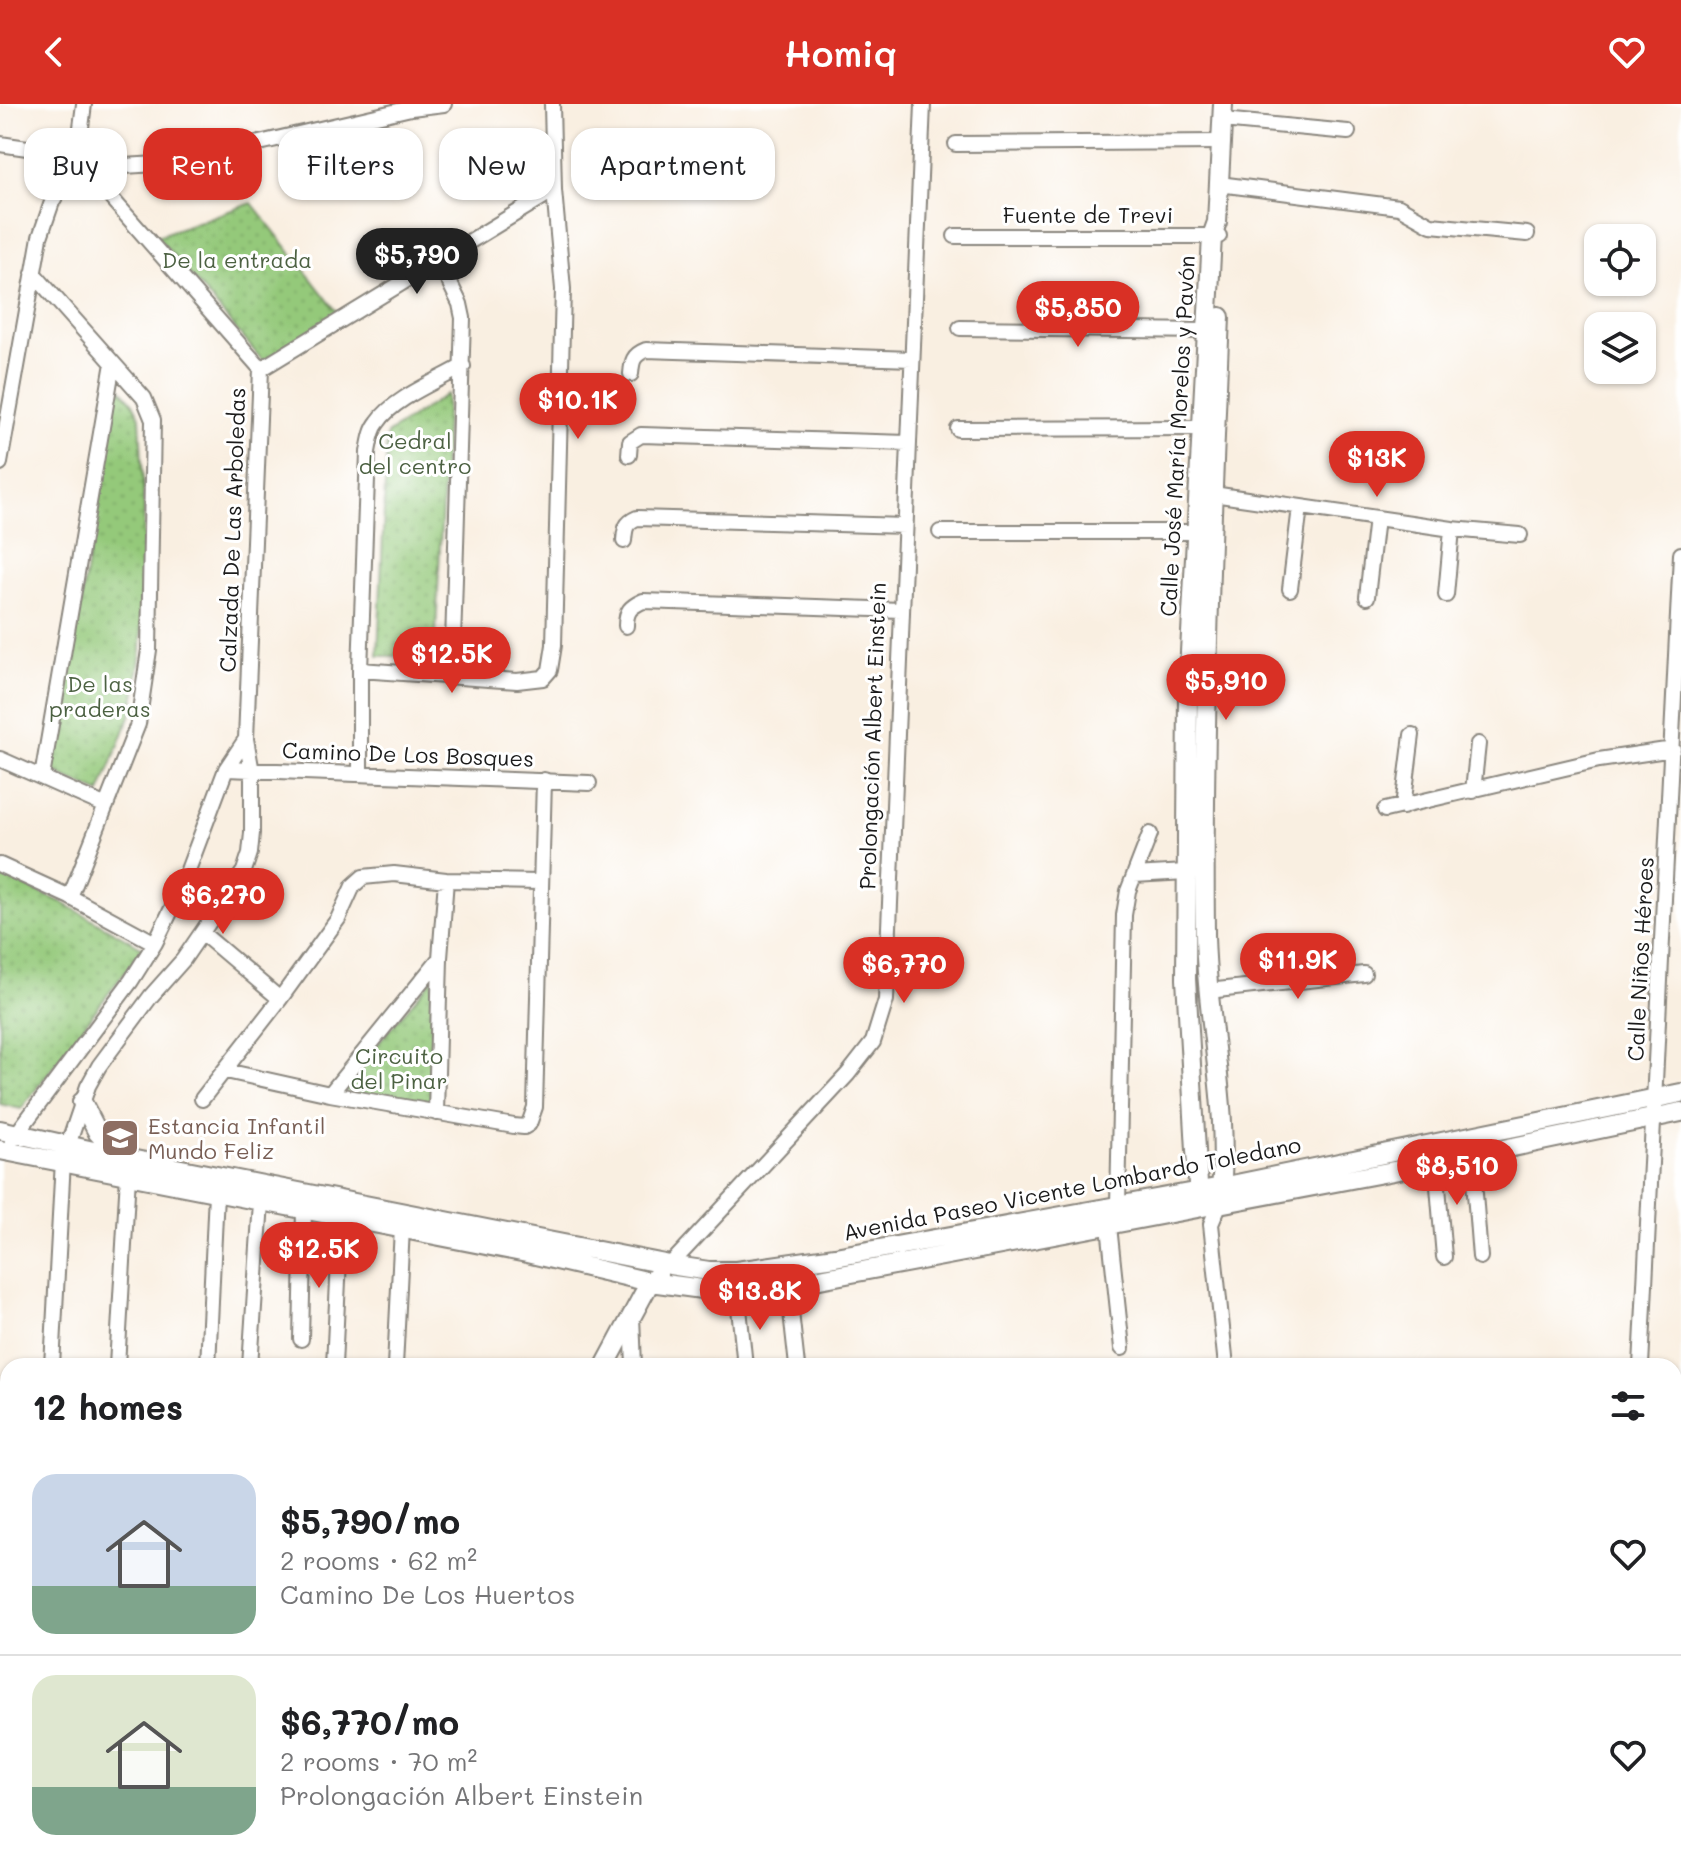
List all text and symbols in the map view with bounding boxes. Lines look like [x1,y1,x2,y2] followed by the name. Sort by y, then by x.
[784,29,897,76] text: Homiq
[32,30,76,74] icon: back
[1605,30,1649,74] icon: heart
[24,128,127,200] chip: Buy
[143,128,262,200] chip: Rent
[278,128,423,200] chip: Filters
[439,128,555,200] chip: New
[571,128,775,200] chip: Apartment
[1003,200,1173,229] street label: Fuente de Trevi
[1584,224,1656,384] map controls
[1584,224,1656,296] button: locate
[352,228,482,296] pin: $5,790
[374,237,460,271] text: $5,790
[162,245,312,274] park label: De la entrada
[1153,255,1201,617] street label: Calle José María Morelos y Pavón
[1013,281,1143,349] pin: $5,850
[1034,290,1122,324] text: $5,850
[1584,312,1656,384] button: layers
[513,373,643,441] pin: $10.1K
[538,382,618,416] text: $10.1K
[213,387,251,673] street label: Calzada De Las Arboledas
[359,426,471,480] park label: Cedral del centro
[1330,431,1424,499] pin: $13K
[1347,440,1407,474] text: $13K
[852,582,892,890] street label: Prolongación Albert Einstein
[387,627,517,695] pin: $12.5K
[411,636,493,670] text: $12.5K
[1161,654,1291,722] pin: $5,910
[1184,663,1268,697] text: $5,910
[49,669,151,723] park label: De las praderas
[282,735,534,773] street label: Camino De Los Bosques
[1620,856,1660,1062] street label: Calle Niños Héroes
[158,868,288,936] pin: $6,270
[180,877,266,911] text: $6,270
[1233,933,1363,1001] pin: $11.9K
[839,937,969,1005] pin: $6,770
[1258,942,1338,976] text: $11.9K
[861,946,947,980] text: $6,770
[350,1041,448,1095] park label: Circuito del Pinar
[148,1111,326,1165] place label: Estancia Infantil Mundo Feliz
[99,1117,141,1159] school or university icon: Estancia Infantil Mundo Feliz
[841,1129,1303,1247] street label: Avenida Paseo Vicente Lombardo Toledano
[1392,1139,1522,1207] pin: $8,510
[1415,1148,1499,1182] text: $8,510
[254,1222,384,1290] pin: $12.5K
[278,1231,360,1265] text: $12.5K
[695,1264,825,1332] pin: $13.8K
[718,1273,802,1307] text: $13.8K
[32,1384,183,1429] text: 12 homes
[1606,1384,1650,1428] icon: filters
[280,1498,460,1543] text: $5,790/mo
[96,1506,192,1602] icon: home
[1606,1532,1650,1576] icon: heart
[280,1543,477,1577] text: 2 rooms · 62 m²
[280,1577,575,1611] text: Camino De Los Huertos
[280,1699,459,1744] text: $6,770/mo
[96,1707,192,1803] icon: home
[1606,1733,1650,1777] icon: heart
[280,1744,477,1778] text: 2 rooms · 70 m²
[280,1778,643,1812] text: Prolongación Albert Einstein

